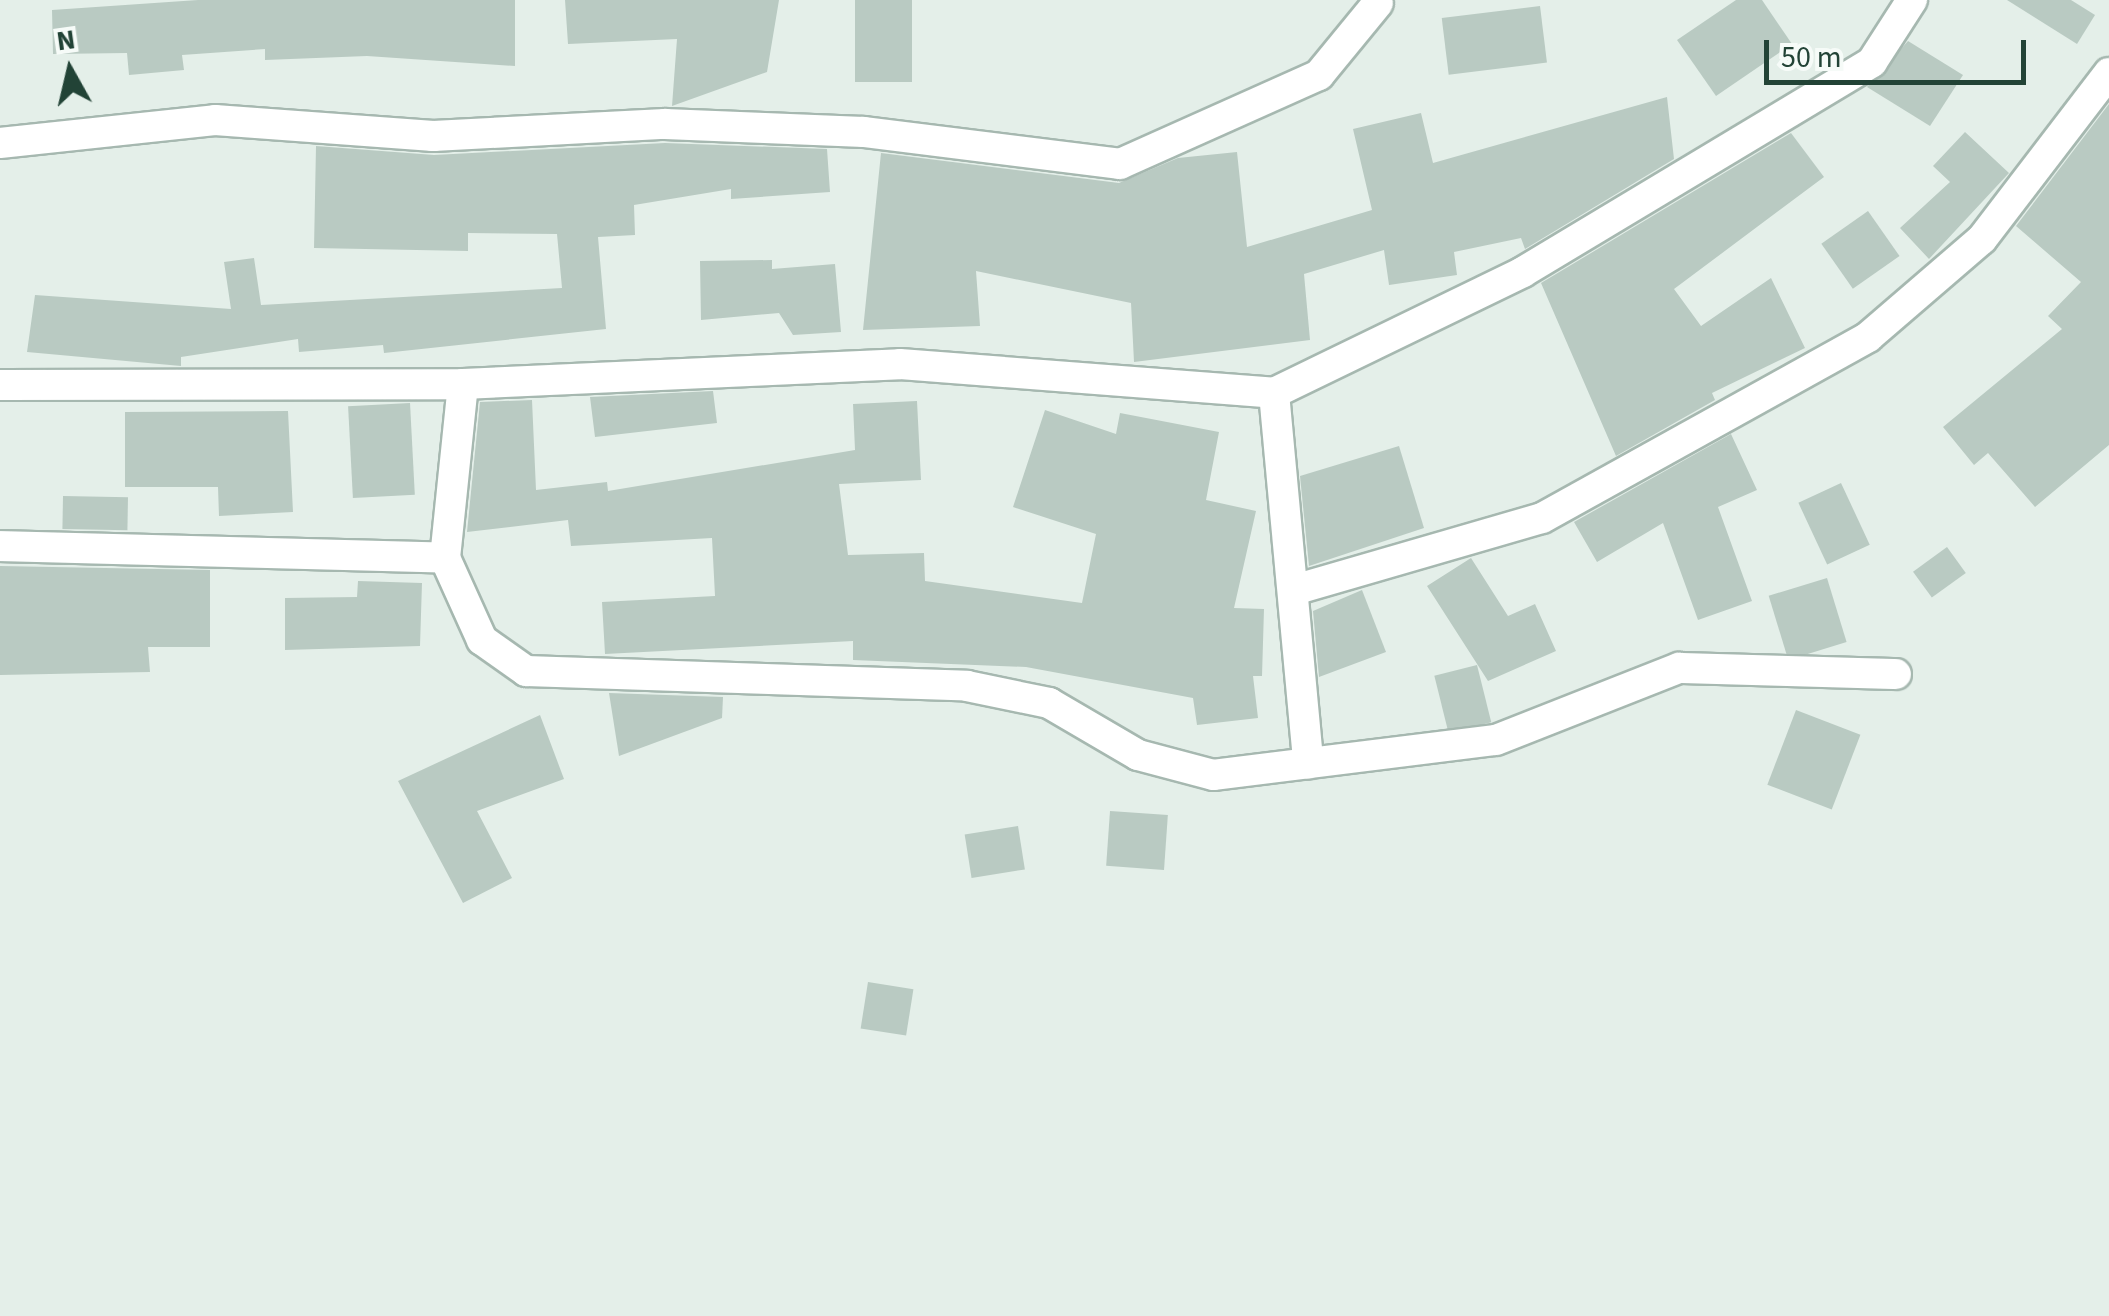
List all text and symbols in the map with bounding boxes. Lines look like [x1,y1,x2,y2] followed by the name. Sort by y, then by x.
[54,19,78,61] text: N
[20,20,120,120] north arrow
[1769,20,2032,82] scale bar
[1781,36,1842,79] text: 50 m

